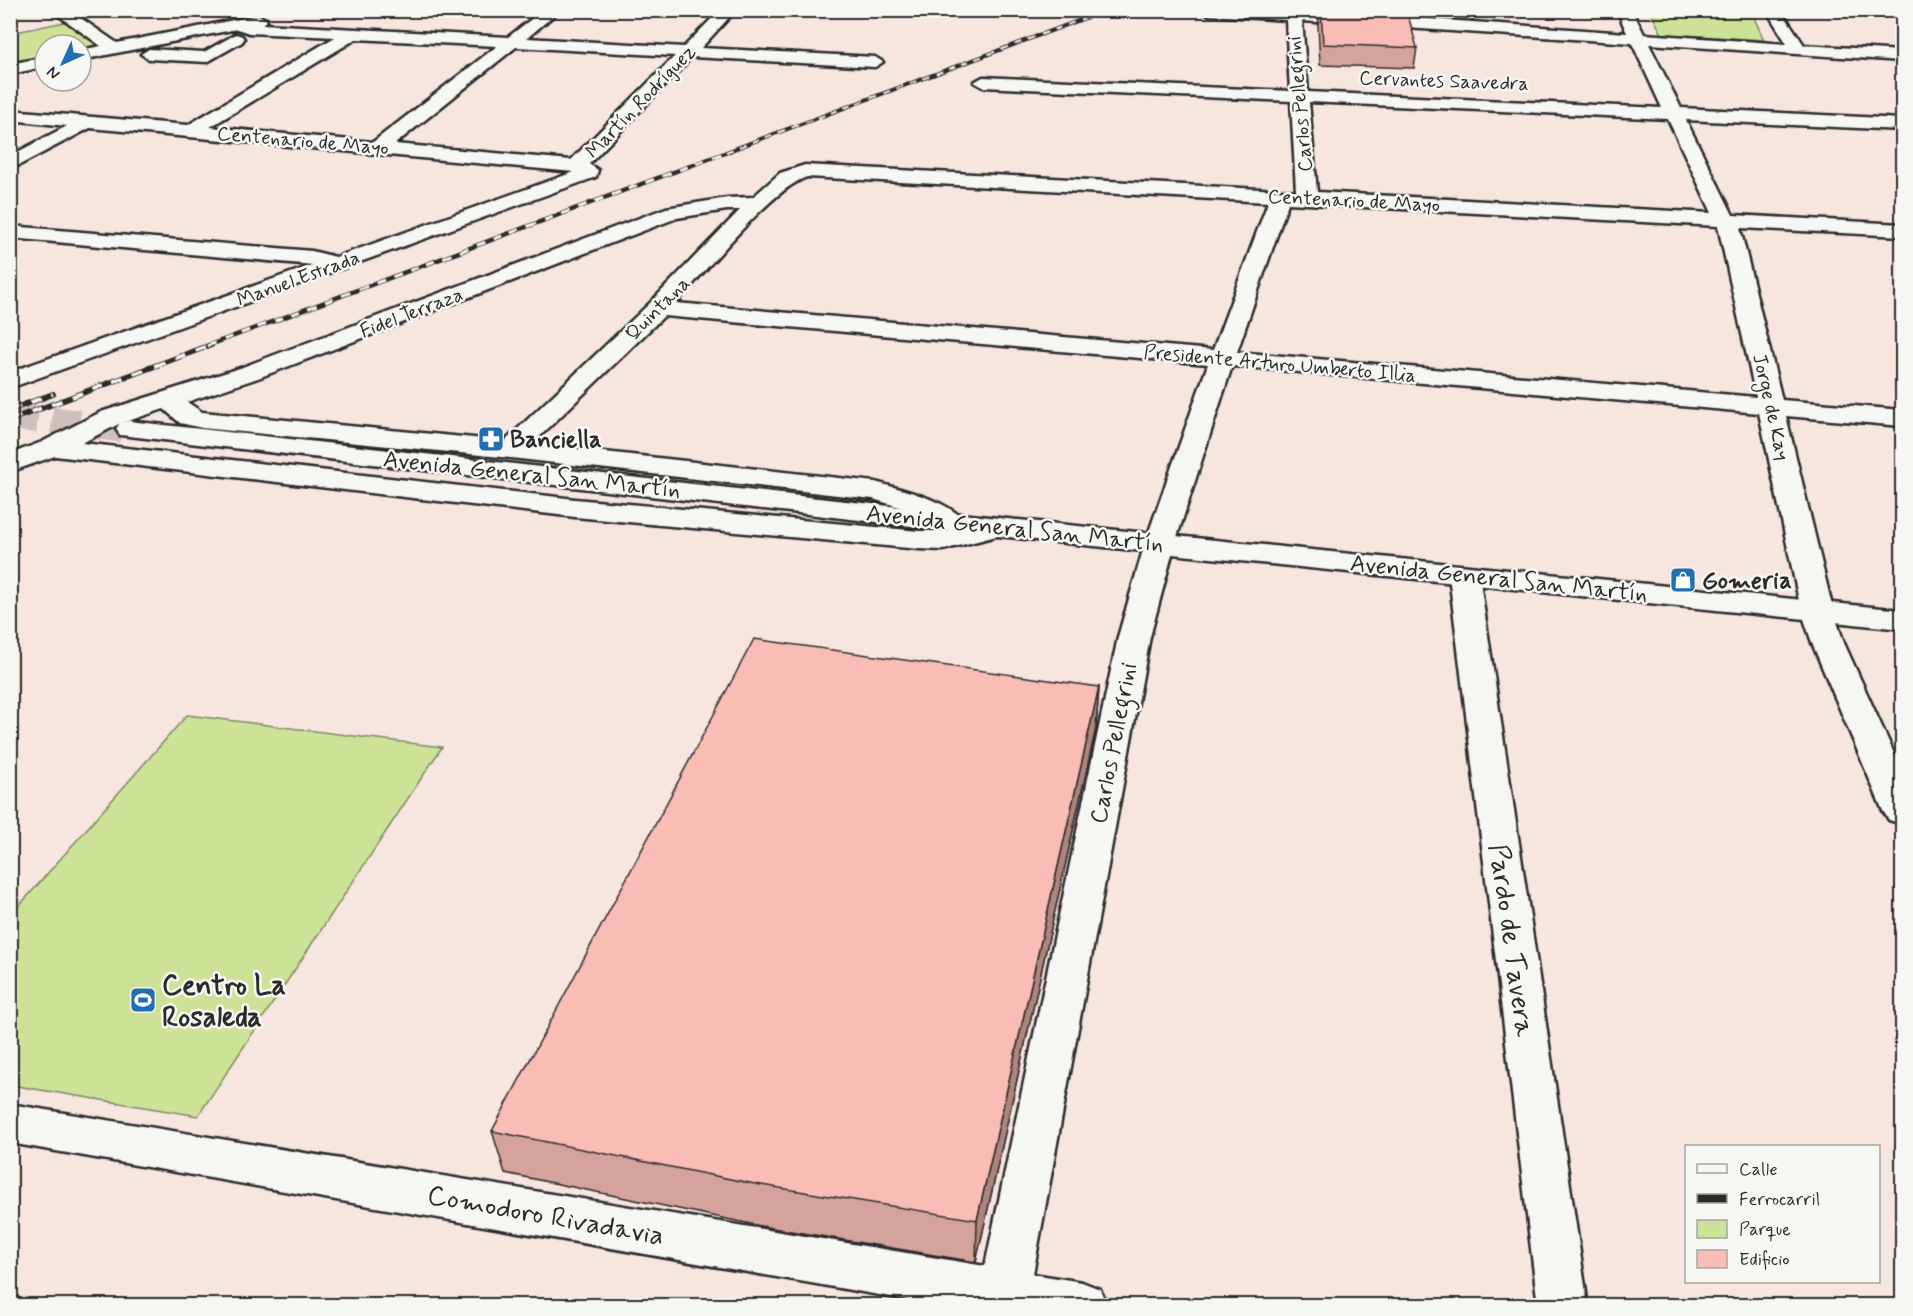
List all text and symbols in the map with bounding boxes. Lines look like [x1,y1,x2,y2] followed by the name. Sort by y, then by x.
[33,33,93,93] north arrow
[1281,35,1322,173] street label: Carlos Pellegrini
[580,39,702,165] street label: Martín Rodríguez
[42,61,65,84] text: N
[1359,65,1529,98] street label: Cervantes Saavedra
[216,121,390,162] street label: Centenario de Mayo
[1267,184,1441,219] street label: Centenario de Mayo
[233,245,364,314] street label: Manuel Estrada
[620,271,696,347] street label: Quintana
[356,281,467,345] street label: Fidel Terraza
[1143,339,1417,390] street label: Presidente Arturo Umberto Illia
[1744,351,1796,464] street label: Jorge de Kay
[476,424,506,454] pharmacy icon: Banciella
[510,425,602,456] place label: Banciella
[382,444,682,507] street label: Avenida General San Martín
[865,498,1165,561] street label: Avenida General San Martín
[1349,548,1649,611] street label: Avenida General San Martín
[1668,565,1698,595] shop icon: Gomeria
[1702,566,1792,597] place label: Gomeria
[1084,660,1148,827] street label: Carlos Pellegrini
[1479,842,1542,1039] street label: Pardo de Tavera
[162,968,286,1037] place label: Centro La Rosaleda
[128,985,158,1015] sports icon: Centro La Rosaleda
[1685,1145,1880,1283] legend
[1739,1158,1778,1182] text: Calle
[424,1177,667,1255] street label: Comodoro Rivadavia
[1739,1188,1820,1212] text: Ferrocarril
[1739,1218,1791,1242] text: Parque
[1739,1248,1790,1272] text: Edificio

